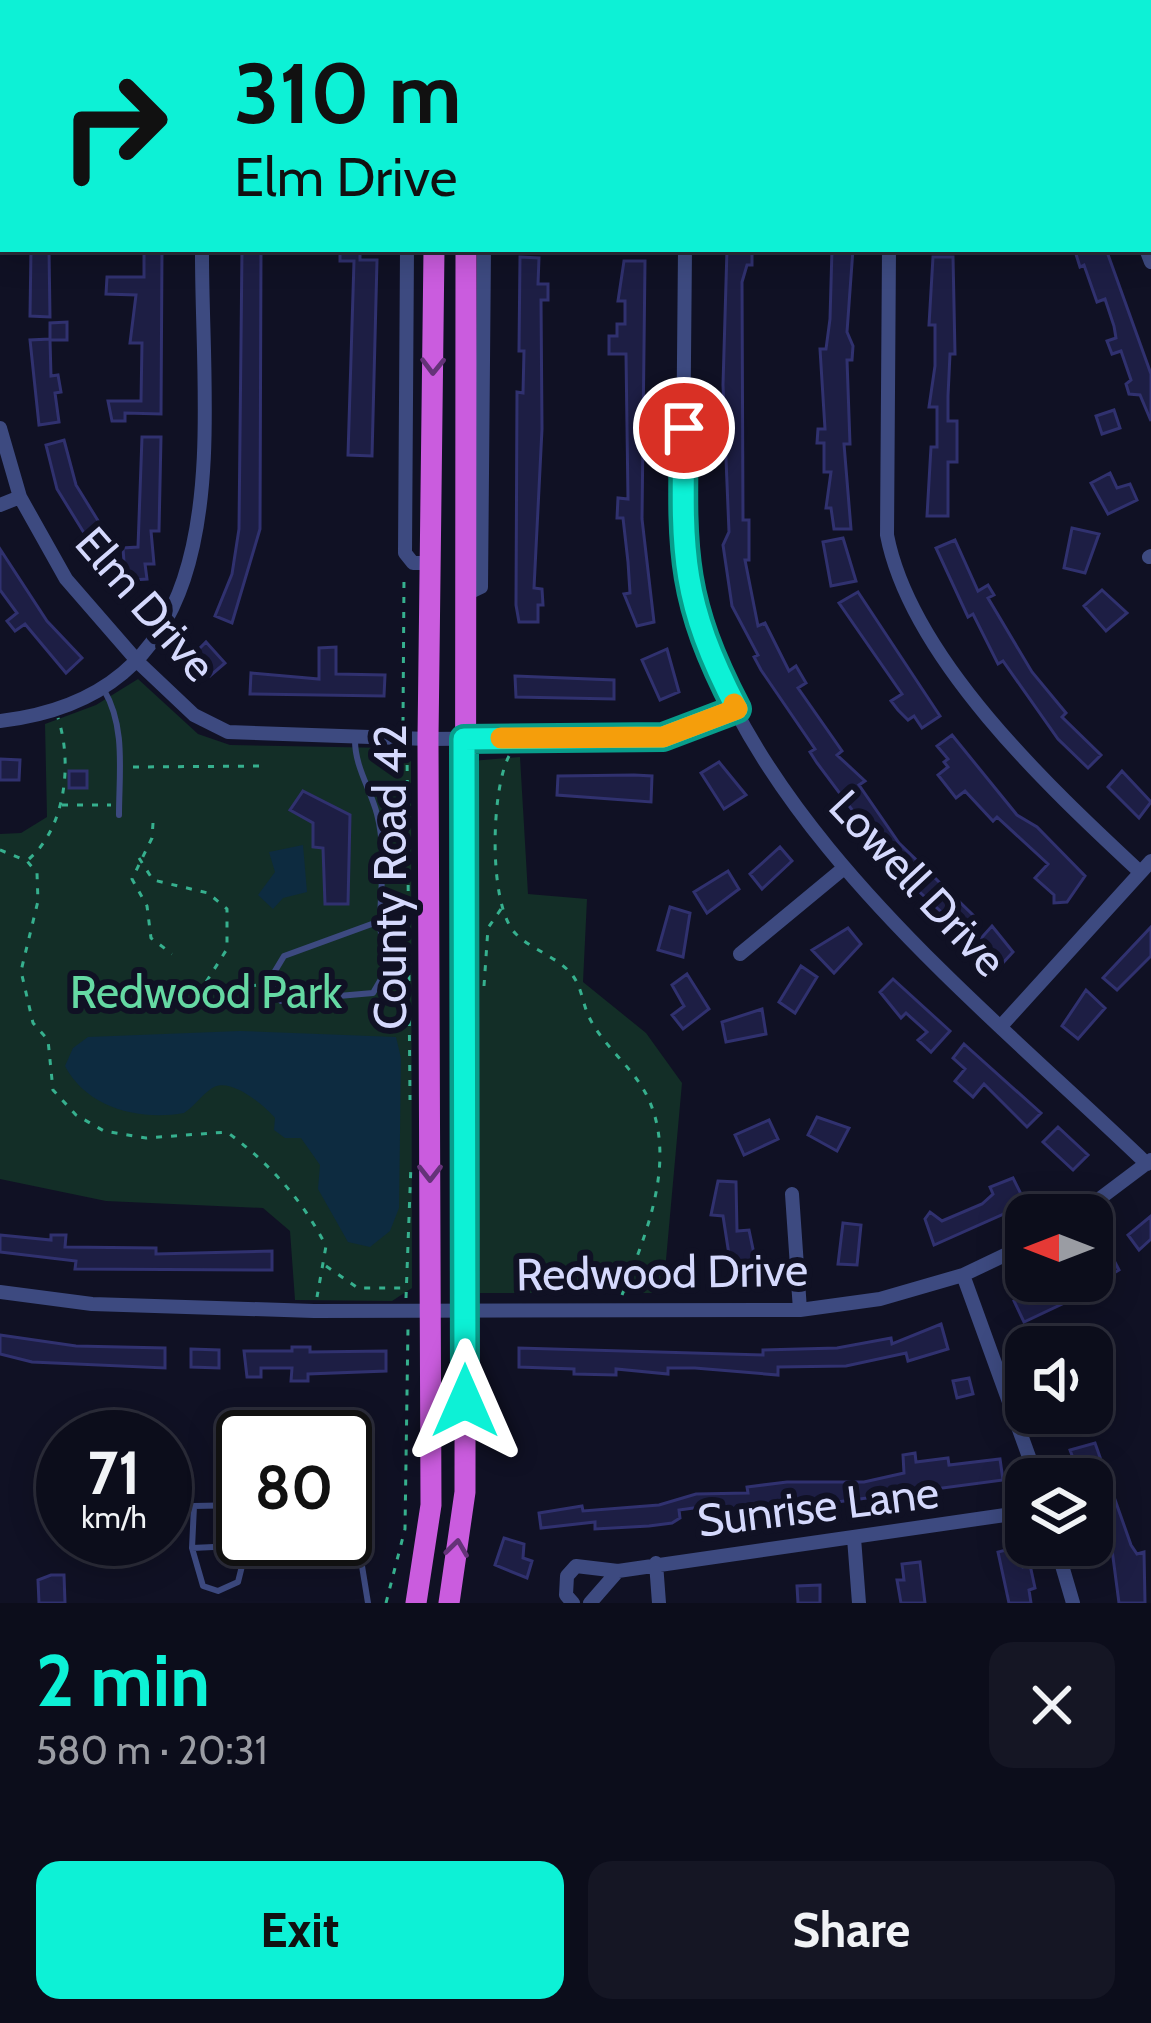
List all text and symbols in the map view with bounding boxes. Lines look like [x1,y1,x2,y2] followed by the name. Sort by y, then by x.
[234,42,461,144] text: 310 m
[36,48,192,204] icon: right
[234,144,457,210] text: Elm Drive
[420,357,446,376] one-way arrow
[633,377,735,479] pin
[651,395,717,461] icon: arrive
[65,516,227,692] street label: Elm Drive
[363,724,417,1030] street label: County Road 42
[818,779,1018,987] street label: Lowell Drive
[70,965,343,1019] park label: Redwood Park
[417,1165,443,1183] one-way arrow
[1005,1194,1113,1302] north arrow
[1005,1194,1113,1566] map controls
[515,1242,809,1302] street label: Redwood Drive
[1005,1326,1113,1434] button: sound
[402,1338,528,1464] position arrow
[216,1410,372,1566] speed limit sign: 80
[88,1436,140,1509] text: 71
[1005,1458,1113,1566] button: layers
[694,1464,942,1548] street label: Sunrise Lane
[81,1499,147,1536] text: km/h
[443,1538,469,1557] one-way arrow
[36,1637,210,1724] text: 2 min
[989,1642,1115,1768] button: close
[36,1726,267,1774] text: 580 m · 20:31
[36,1861,564,1999] button: Exit
[588,1861,1115,1999] button: Share

